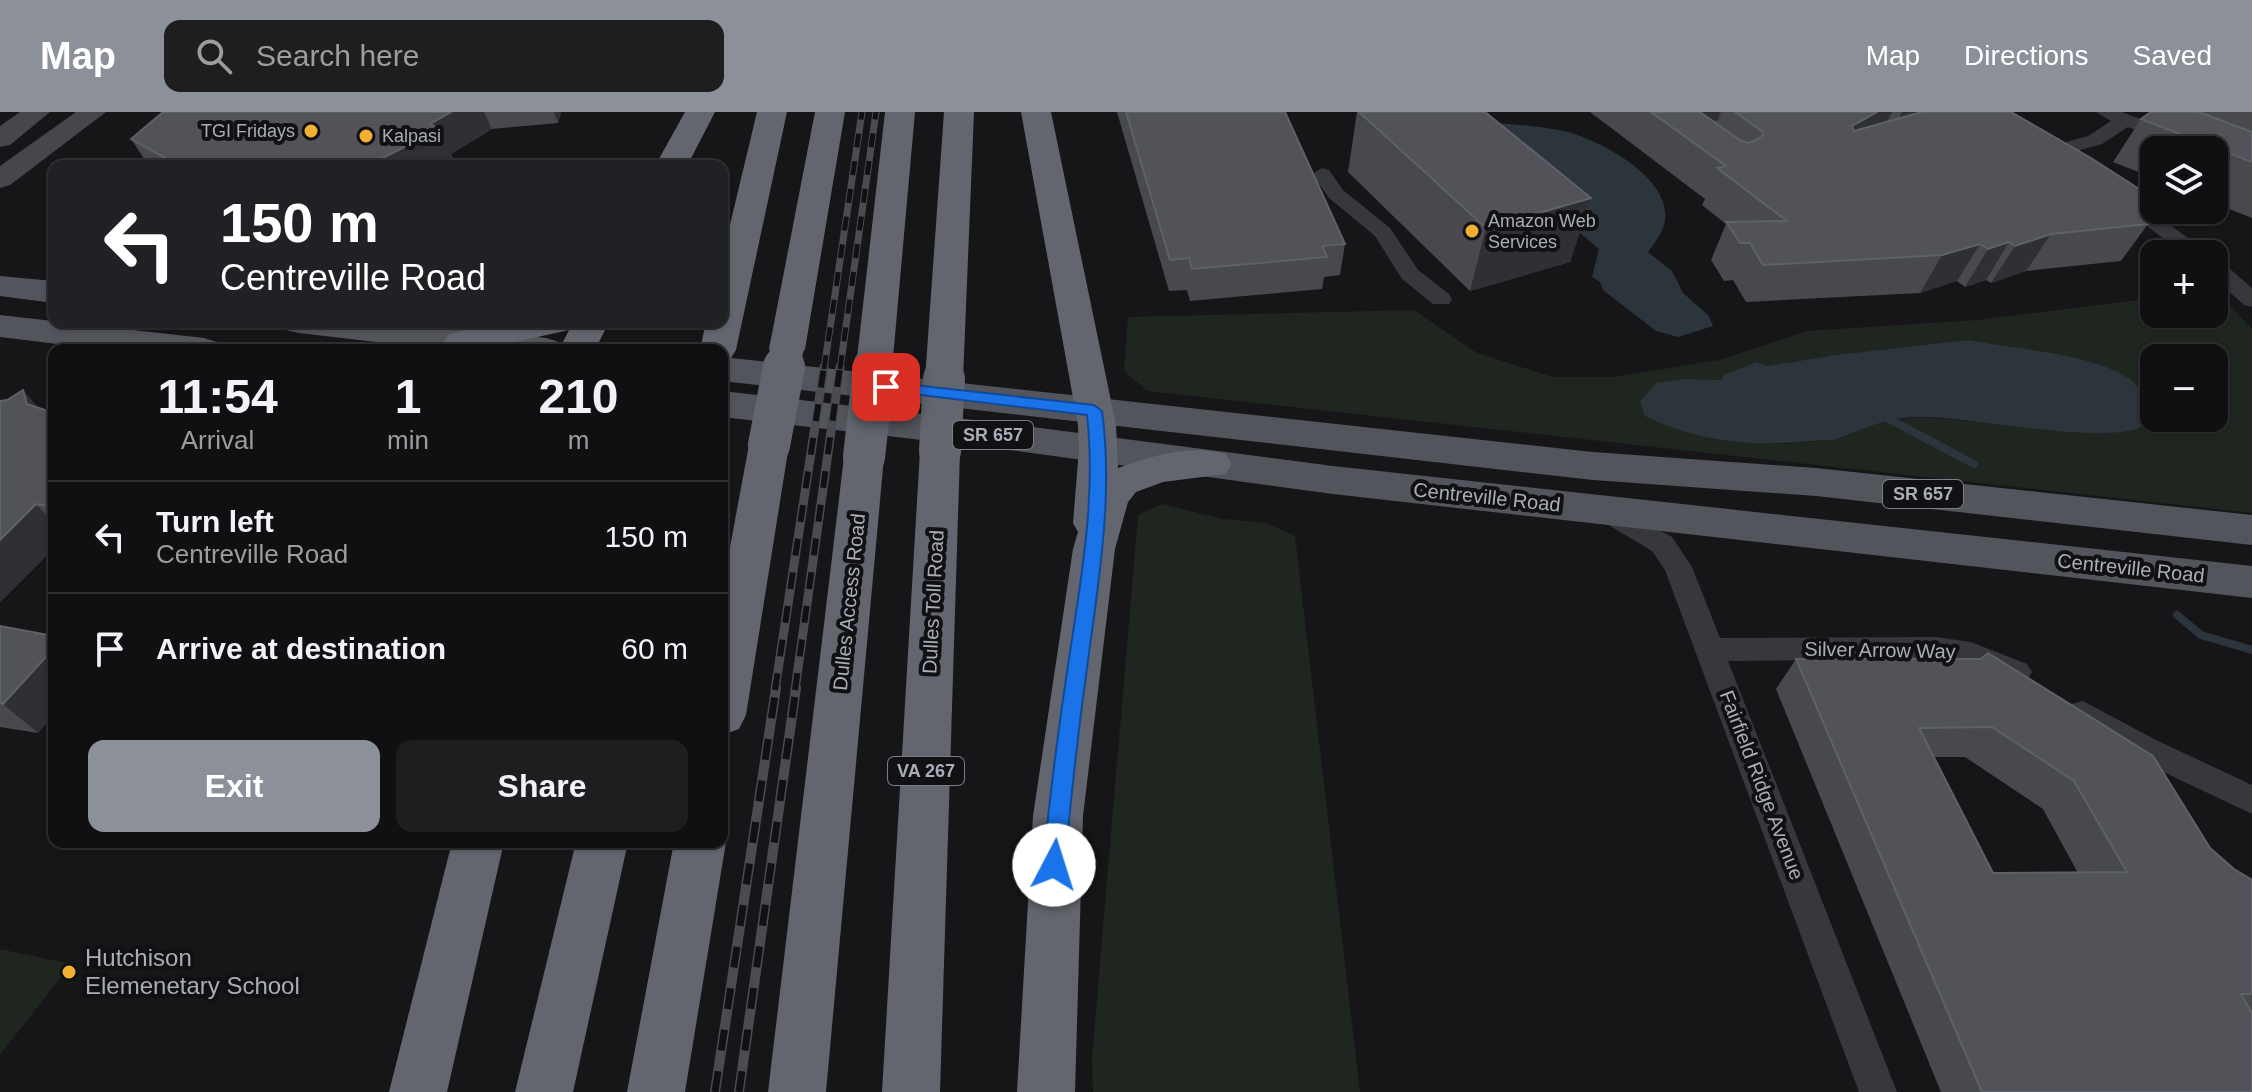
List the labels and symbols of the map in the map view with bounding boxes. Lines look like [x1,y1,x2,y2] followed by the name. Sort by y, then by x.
[201,121,295,141] place label: TGI Fridays
[302,122,320,140] marker: TGI Fridays
[382,126,441,146] place label: Kalpasi
[357,127,375,145] marker: Kalpasi
[1488,211,1596,252] place label: Amazon Web Services
[1463,222,1481,240] marker: Amazon Web Services
[852,353,920,421] pin
[953,421,1033,449] road number: SR 657
[1412,478,1562,516] street label: Centreville Road
[1883,480,1963,508] road number: SR 657
[829,512,869,692] street label: Dulles Access Road
[918,529,948,675] street label: Dulles Toll Road
[2056,549,2206,587] street label: Centreville Road
[1804,638,1956,662] street label: Silver Arrow Way
[1716,687,1808,883] street label: Fairfield Ridge Avenue
[888,757,964,785] road number: VA 267
[1012,823,1096,907] position arrow
[85,944,300,999] place label: Hutchison Elemenetary School
[60,963,78,981] marker: Hutchison Elemenetary School

